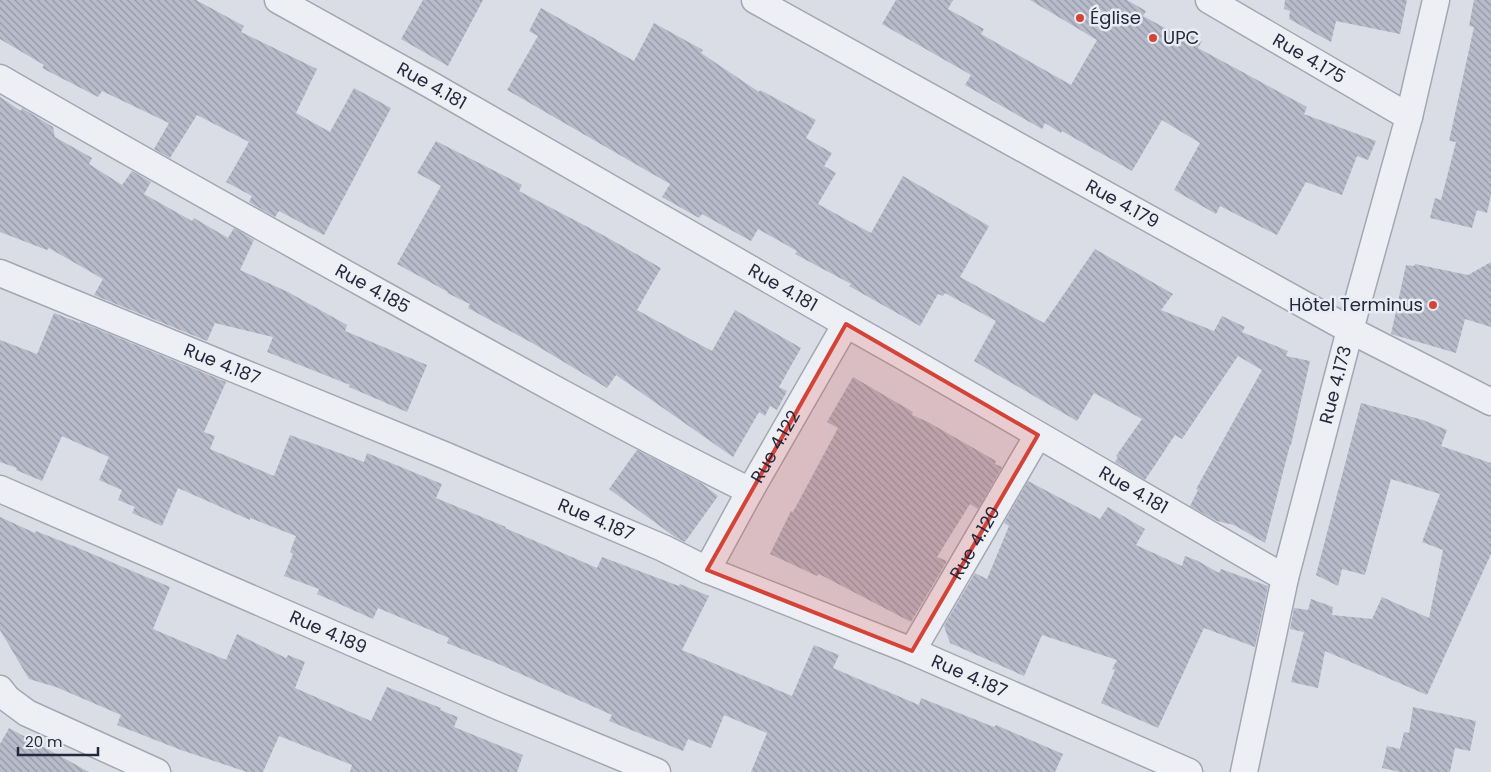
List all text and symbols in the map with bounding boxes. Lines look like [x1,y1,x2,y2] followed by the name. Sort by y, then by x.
[1090,5,1141,30] place label: Église
[1074,12,1086,24] marker: Église
[1163,25,1199,50] place label: UPC
[1268,27,1350,89] street label: Rue 4.175
[1147,32,1159,44] marker: UPC
[393,56,471,115] street label: Rue 4.181
[1081,173,1164,234] street label: Rue 4.179
[331,257,415,319] street label: Rue 4.185
[744,257,822,317] street label: Rue 4.181
[1289,292,1423,317] place label: Hôtel Terminus
[1427,299,1439,311] marker: Hôtel Terminus
[180,337,264,390] street label: Rue 4.187
[1313,343,1357,426] street label: Rue 4.173
[744,406,806,487] street label: Rue 4.122
[1094,460,1173,520] street label: Rue 4.181
[554,492,638,546] street label: Rue 4.187
[943,501,1006,584] street label: Rue 4.120
[286,604,371,659] street label: Rue 4.189
[928,648,1012,703] street label: Rue 4.187
[18,724,98,756] scale bar
[25,731,63,752] text: 20 m

